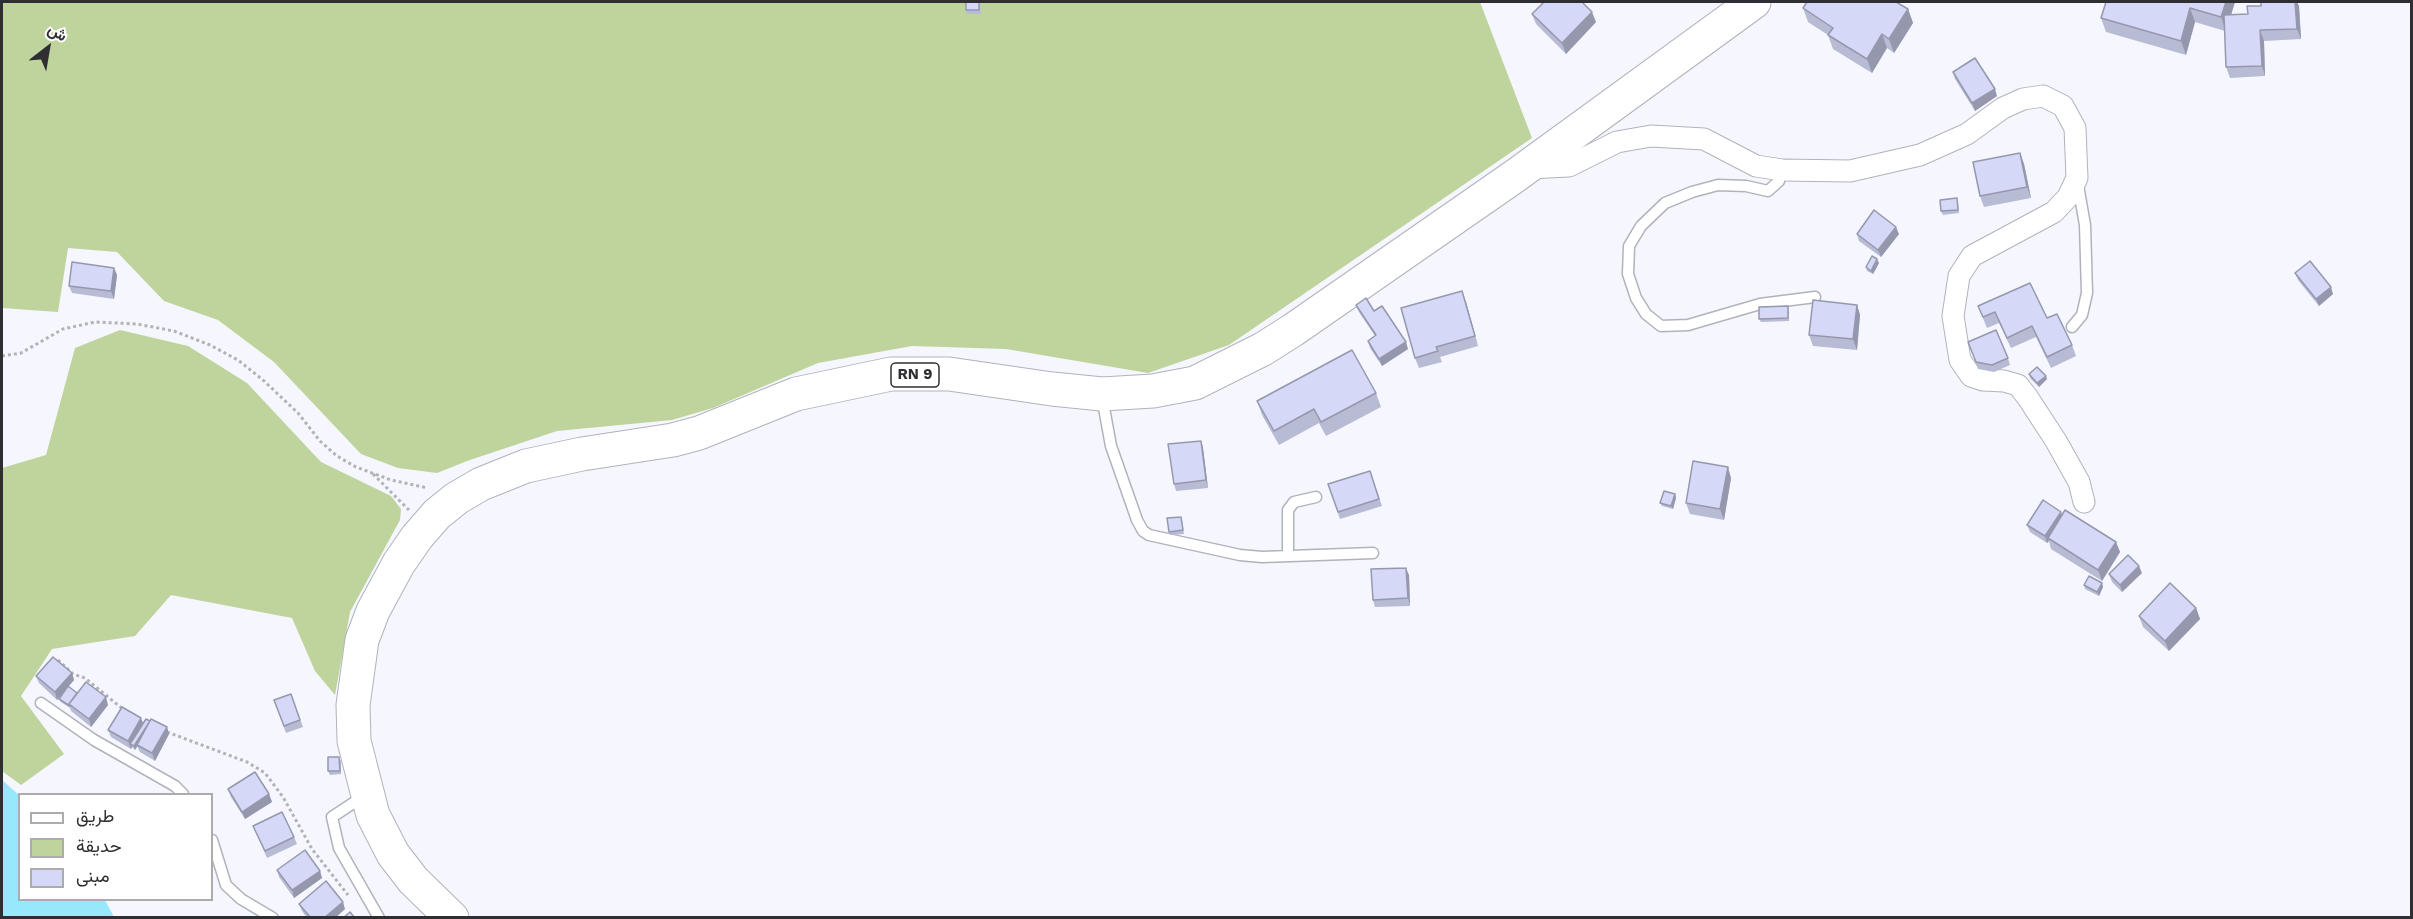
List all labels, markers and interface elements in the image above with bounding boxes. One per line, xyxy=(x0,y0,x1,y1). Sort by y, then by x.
north arrow xyxy=(18,18,78,78)
text: ش xyxy=(44,19,71,45)
road number: RN 9 xyxy=(891,363,939,387)
legend xyxy=(18,793,213,901)
text: طريق xyxy=(76,805,114,826)
text: حديقة xyxy=(76,835,122,856)
text: مبنى xyxy=(76,865,110,886)

